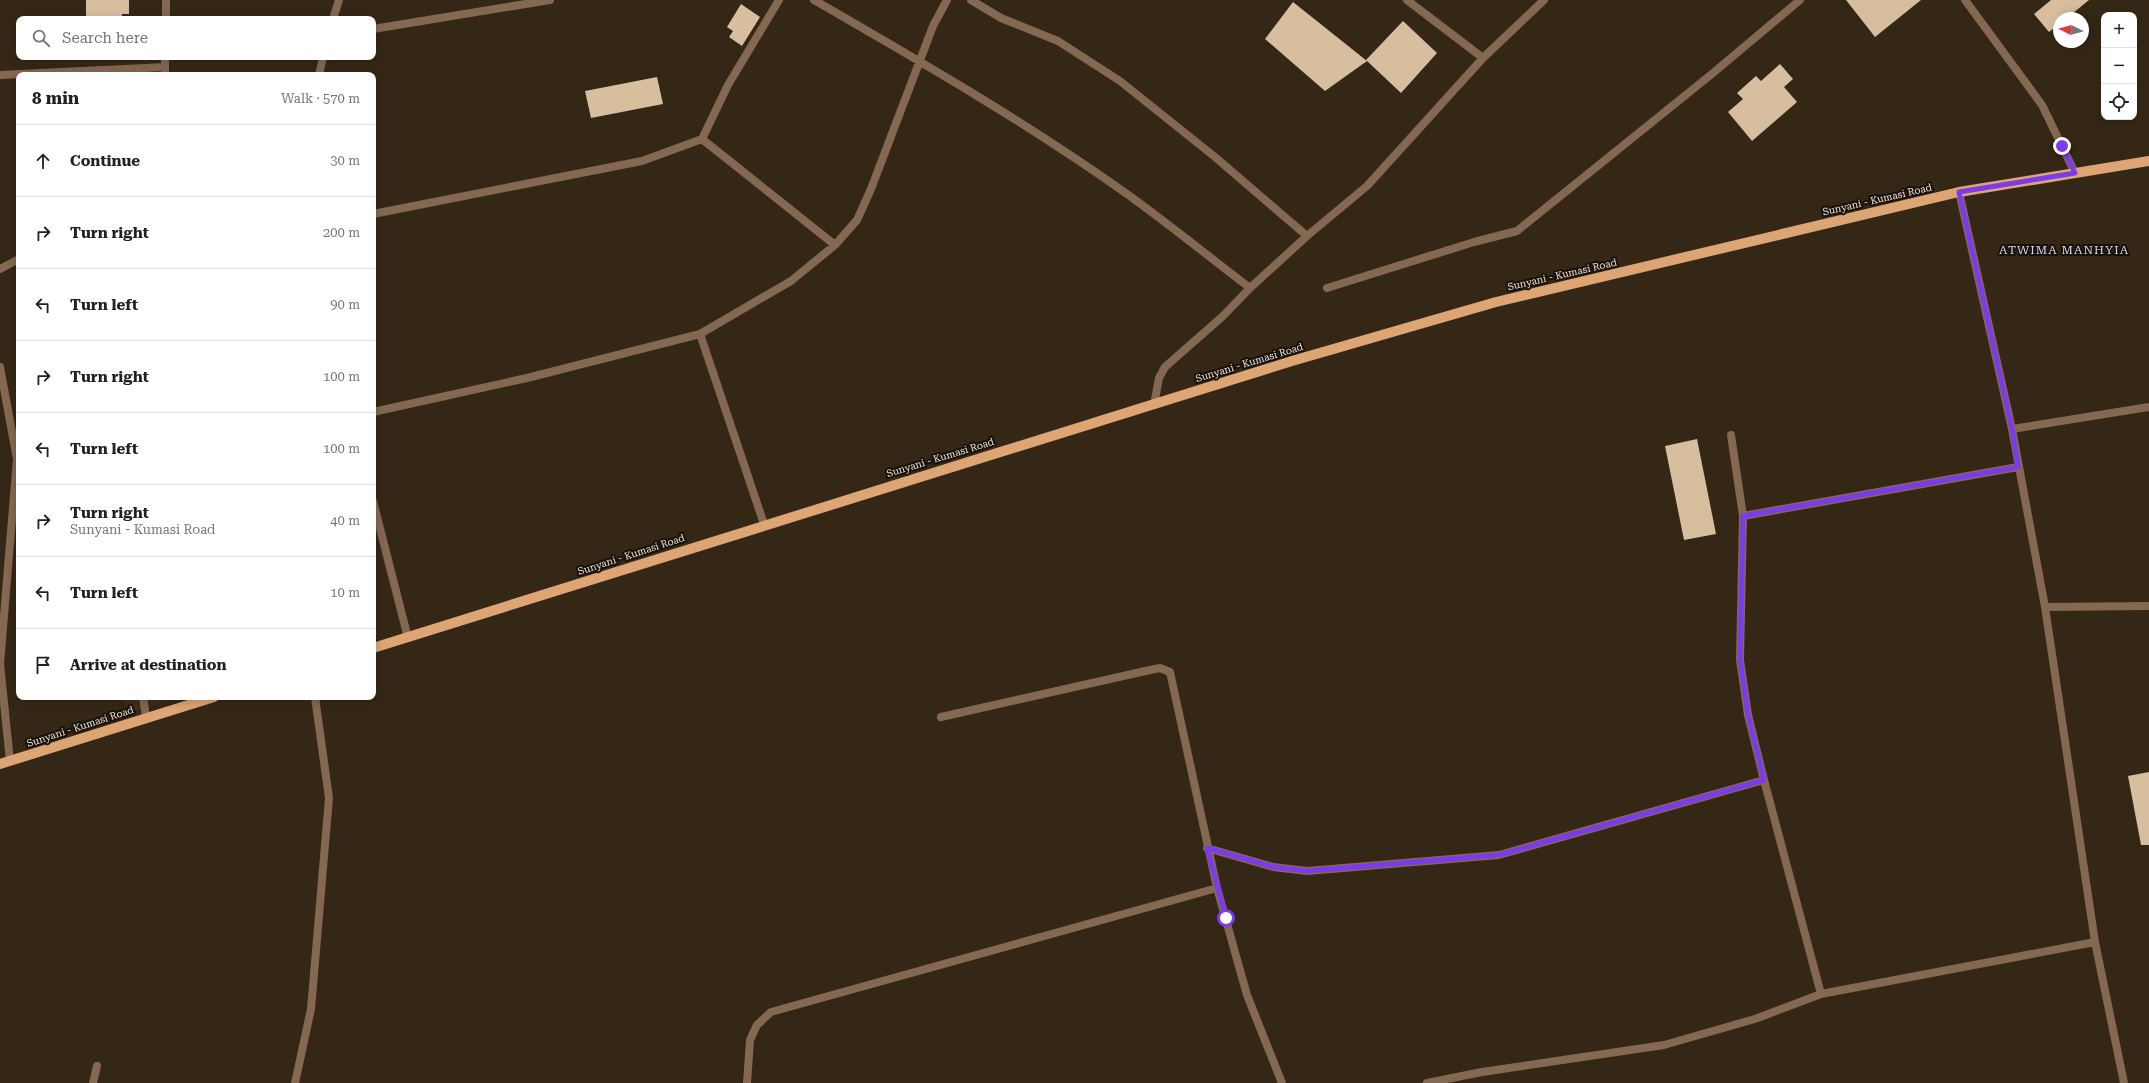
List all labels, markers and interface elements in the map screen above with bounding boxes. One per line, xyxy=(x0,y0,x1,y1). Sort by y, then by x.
north arrow xyxy=(2053,12,2089,48)
map controls xyxy=(2101,12,2137,120)
button: + xyxy=(2101,12,2137,48)
search box xyxy=(16,16,376,60)
icon: search xyxy=(30,27,52,49)
text: Search here xyxy=(62,29,148,47)
button: − xyxy=(2101,48,2137,84)
button: locate xyxy=(2101,84,2137,120)
text: 8 min xyxy=(32,88,79,108)
text: Walk · 570 m xyxy=(281,91,360,106)
route end xyxy=(2053,137,2071,155)
icon: ahead xyxy=(32,150,54,172)
text: Continue xyxy=(70,152,140,170)
text: 30 m xyxy=(330,153,360,168)
street label: Sunyani - Kumasi Road xyxy=(1821,181,1933,217)
icon: right xyxy=(32,222,54,244)
text: Turn right xyxy=(70,224,149,242)
text: 200 m xyxy=(323,225,360,240)
district label: ATWIMA MANHYIA xyxy=(1999,243,2129,257)
street label: Sunyani - Kumasi Road xyxy=(1506,256,1618,292)
icon: left xyxy=(32,294,54,316)
text: Turn left xyxy=(70,296,138,314)
text: 90 m xyxy=(330,297,360,312)
street label: Sunyani - Kumasi Road xyxy=(1194,341,1305,384)
icon: right xyxy=(32,366,54,388)
text: Turn right xyxy=(70,368,149,386)
text: 100 m xyxy=(323,369,360,384)
street label: Sunyani - Kumasi Road xyxy=(885,436,996,479)
icon: left xyxy=(32,438,54,460)
text: Turn left xyxy=(70,440,138,458)
text: 100 m xyxy=(323,441,360,456)
text: Turn right xyxy=(70,504,149,522)
icon: right xyxy=(32,510,54,532)
text: 40 m xyxy=(330,513,360,528)
text: Sunyani - Kumasi Road xyxy=(70,522,215,537)
street label: Sunyani - Kumasi Road xyxy=(576,532,687,577)
icon: left xyxy=(32,582,54,604)
text: Turn left xyxy=(70,584,138,602)
text: 10 m xyxy=(330,585,360,600)
icon: arrive xyxy=(32,654,54,676)
text: Arrive at destination xyxy=(70,656,226,674)
street label: Sunyani - Kumasi Road xyxy=(25,704,136,749)
route start xyxy=(1217,909,1235,927)

